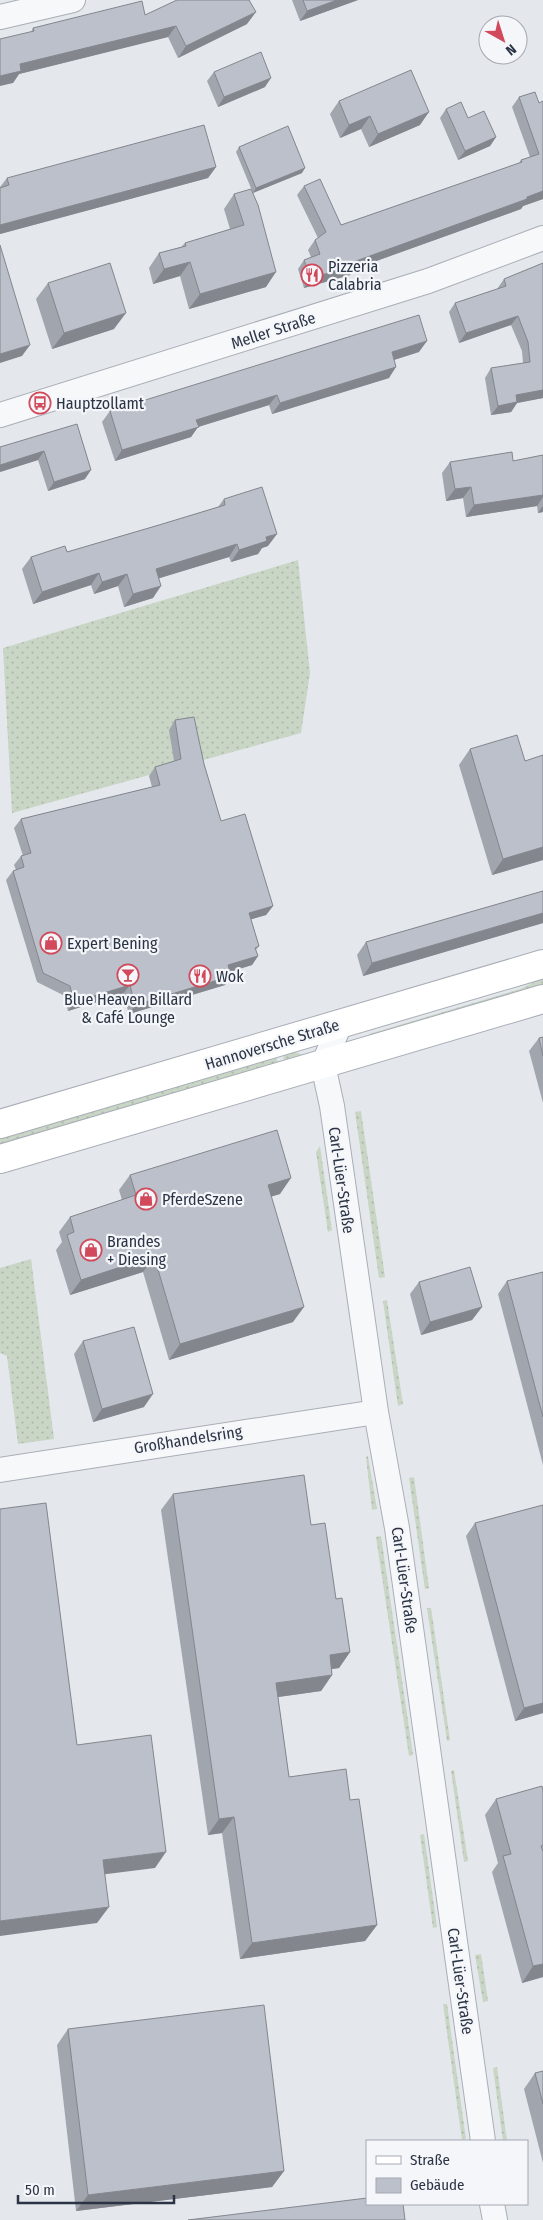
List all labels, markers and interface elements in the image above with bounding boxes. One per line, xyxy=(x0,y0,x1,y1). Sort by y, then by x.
north arrow xyxy=(478,15,528,65)
text: N xyxy=(502,40,519,59)
place label: Pizzeria Calabria xyxy=(328,257,382,294)
restaurant icon: Pizzeria Calabria xyxy=(300,263,324,287)
street label: Meller Straße xyxy=(229,308,318,353)
bus stop icon: Hauptzollamt xyxy=(28,391,52,415)
place label: Hauptzollamt xyxy=(56,394,145,413)
shop icon: Expert Bening xyxy=(39,931,63,955)
place label: Expert Bening xyxy=(67,934,158,953)
bar icon: Blue Heaven Billard & Café Lounge xyxy=(116,963,140,987)
restaurant icon: Wok xyxy=(188,964,212,988)
place label: Wok xyxy=(216,967,244,986)
place label: Blue Heaven Billard & Café Lounge xyxy=(64,990,192,1027)
street label: Hannoversche Straße xyxy=(203,1015,342,1074)
street label: Carl-Lüer-Straße xyxy=(325,1126,358,1235)
shop icon: PferdeSzene xyxy=(134,1187,158,1211)
place label: PferdeSzene xyxy=(162,1190,243,1209)
place label: Brandes + Diesing xyxy=(107,1232,167,1269)
shop icon: Brandes + Diesing xyxy=(79,1238,103,1262)
street label: Großhandelsring xyxy=(133,1422,244,1457)
street label: Carl-Lüer-Straße xyxy=(388,1526,421,1635)
street label: Carl-Lüer-Straße xyxy=(444,1927,477,2036)
legend xyxy=(366,2140,528,2205)
text: Straße xyxy=(410,2151,450,2169)
scale bar xyxy=(18,2172,174,2204)
text: Gebäude xyxy=(410,2176,465,2194)
text: 50 m xyxy=(25,2181,55,2199)

